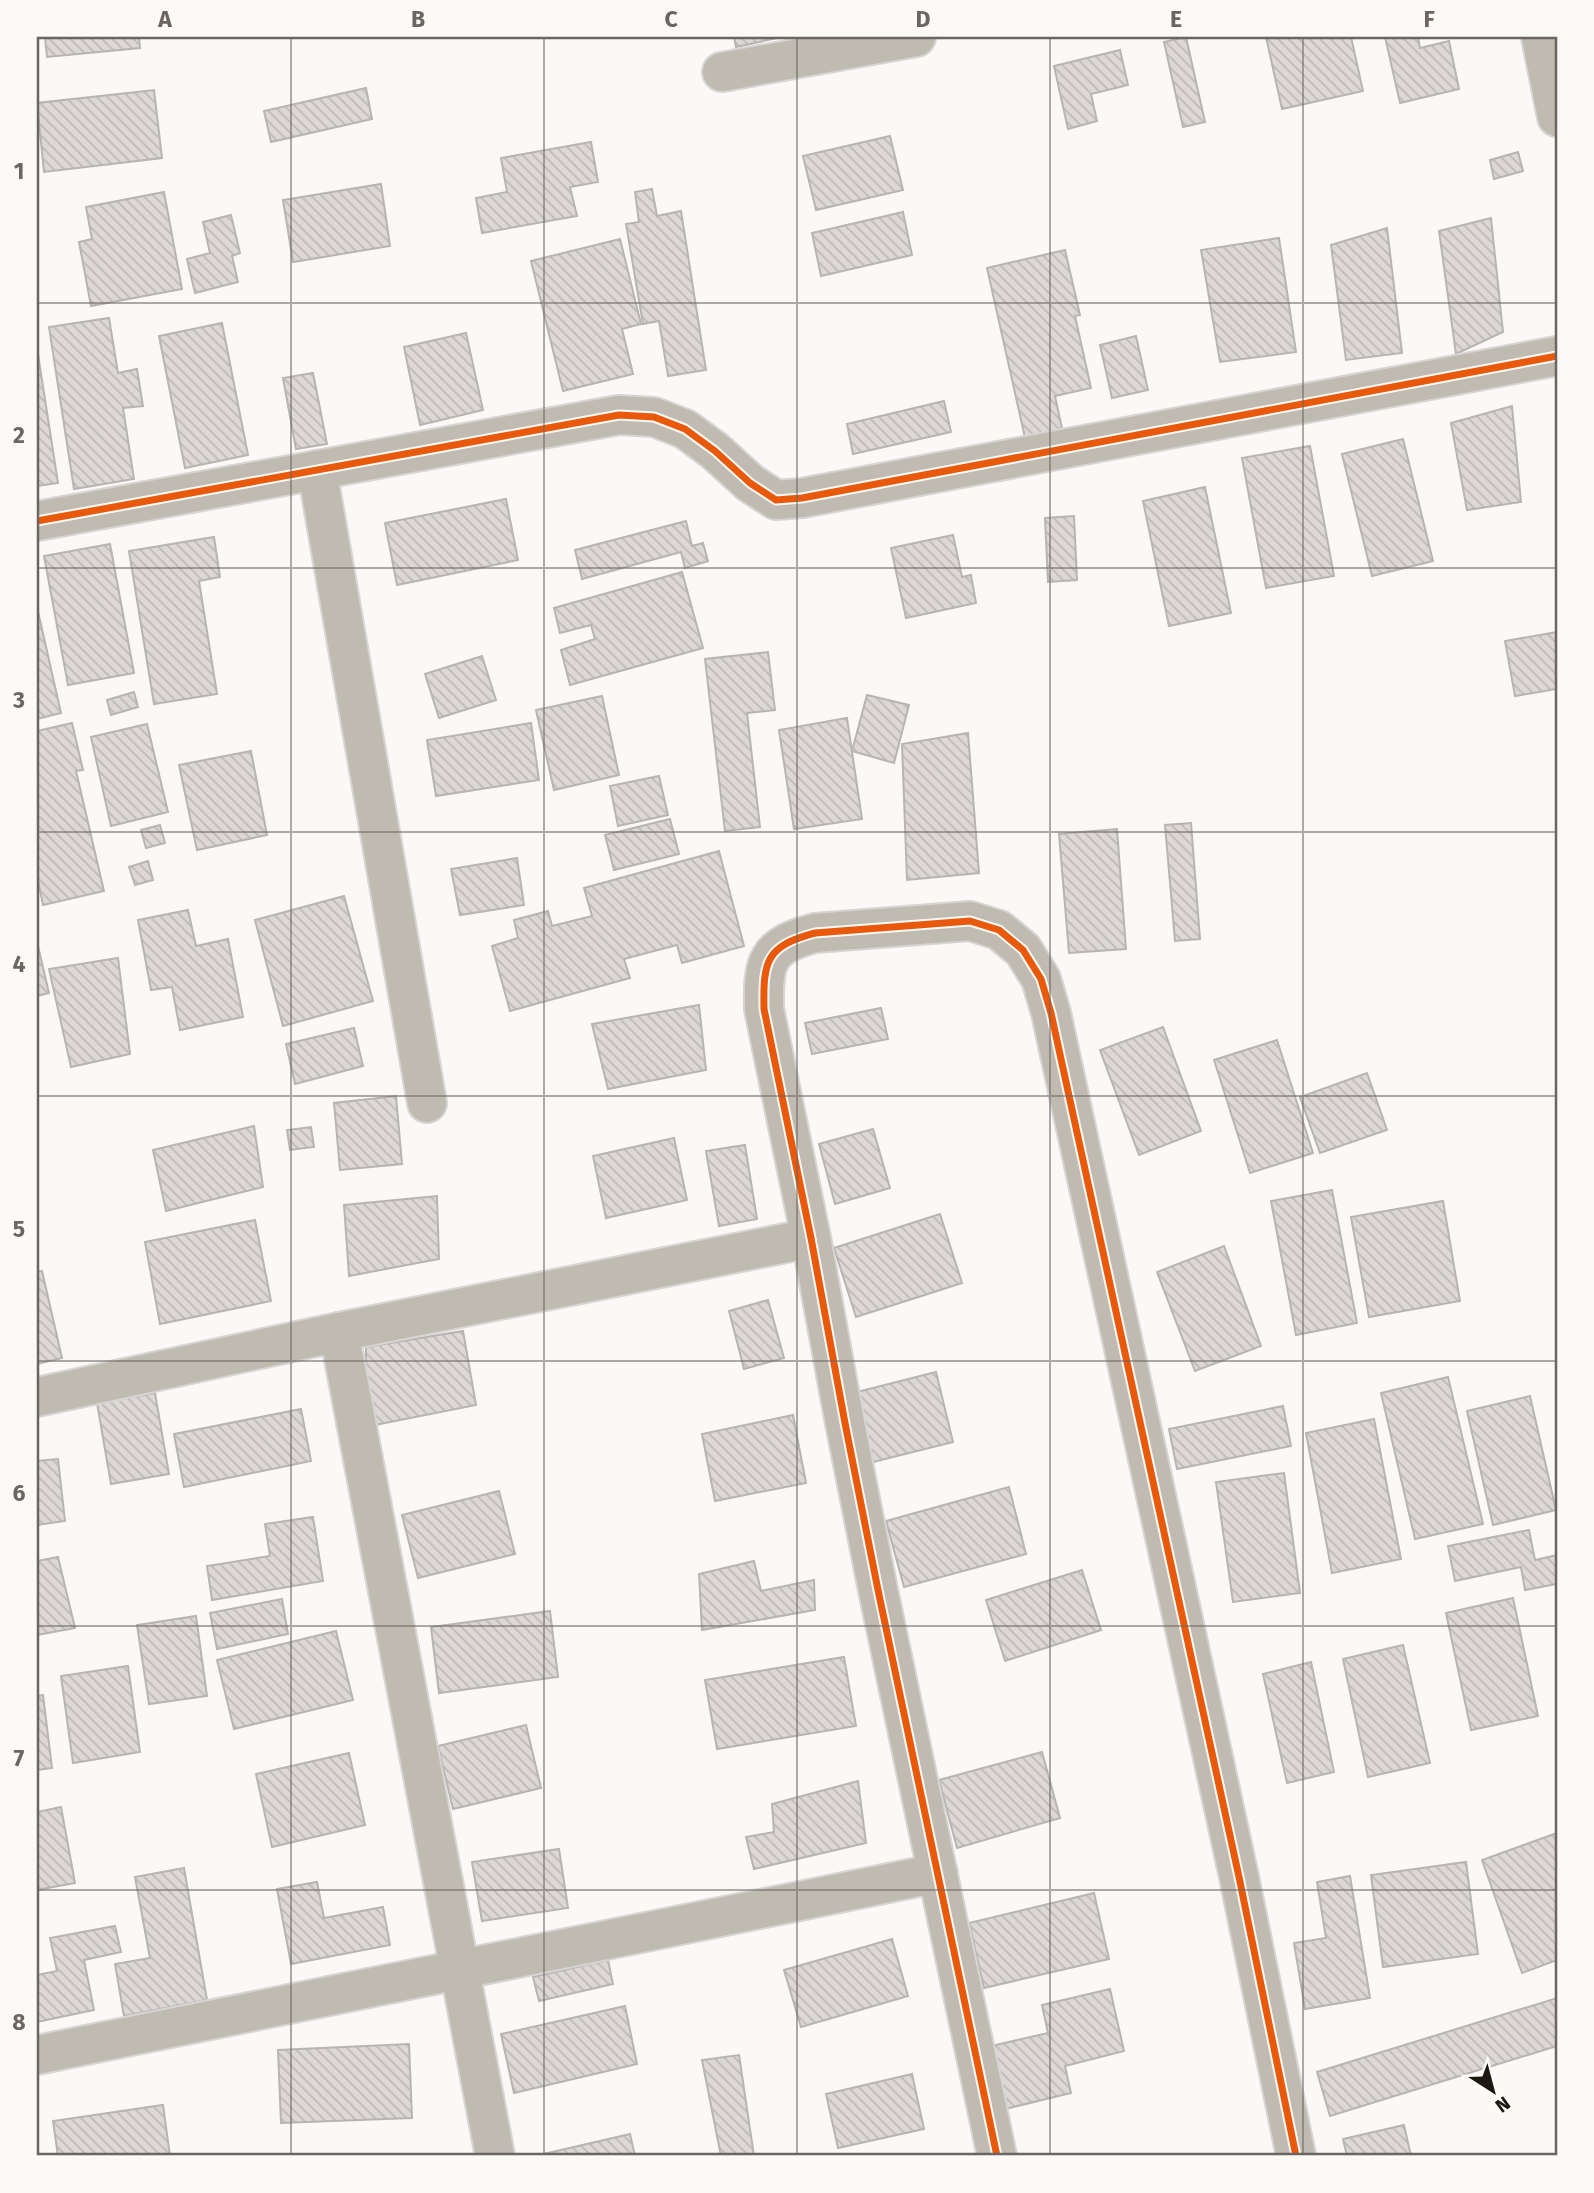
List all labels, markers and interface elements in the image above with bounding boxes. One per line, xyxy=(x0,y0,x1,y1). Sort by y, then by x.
text: A xyxy=(157,5,172,33)
text: B xyxy=(411,5,425,33)
text: C xyxy=(664,5,678,33)
text: D xyxy=(916,5,931,33)
text: E xyxy=(1170,5,1182,33)
text: F xyxy=(1423,5,1435,33)
text: 1 xyxy=(14,157,24,185)
text: 2 xyxy=(13,421,25,449)
text: 3 xyxy=(12,686,25,714)
text: 4 xyxy=(13,950,26,978)
text: 5 xyxy=(13,1215,25,1243)
text: 6 xyxy=(13,1479,26,1507)
text: 7 xyxy=(14,1744,25,1772)
text: 8 xyxy=(12,2008,26,2036)
north arrow xyxy=(1458,2056,1528,2126)
text: N xyxy=(1491,2091,1515,2117)

